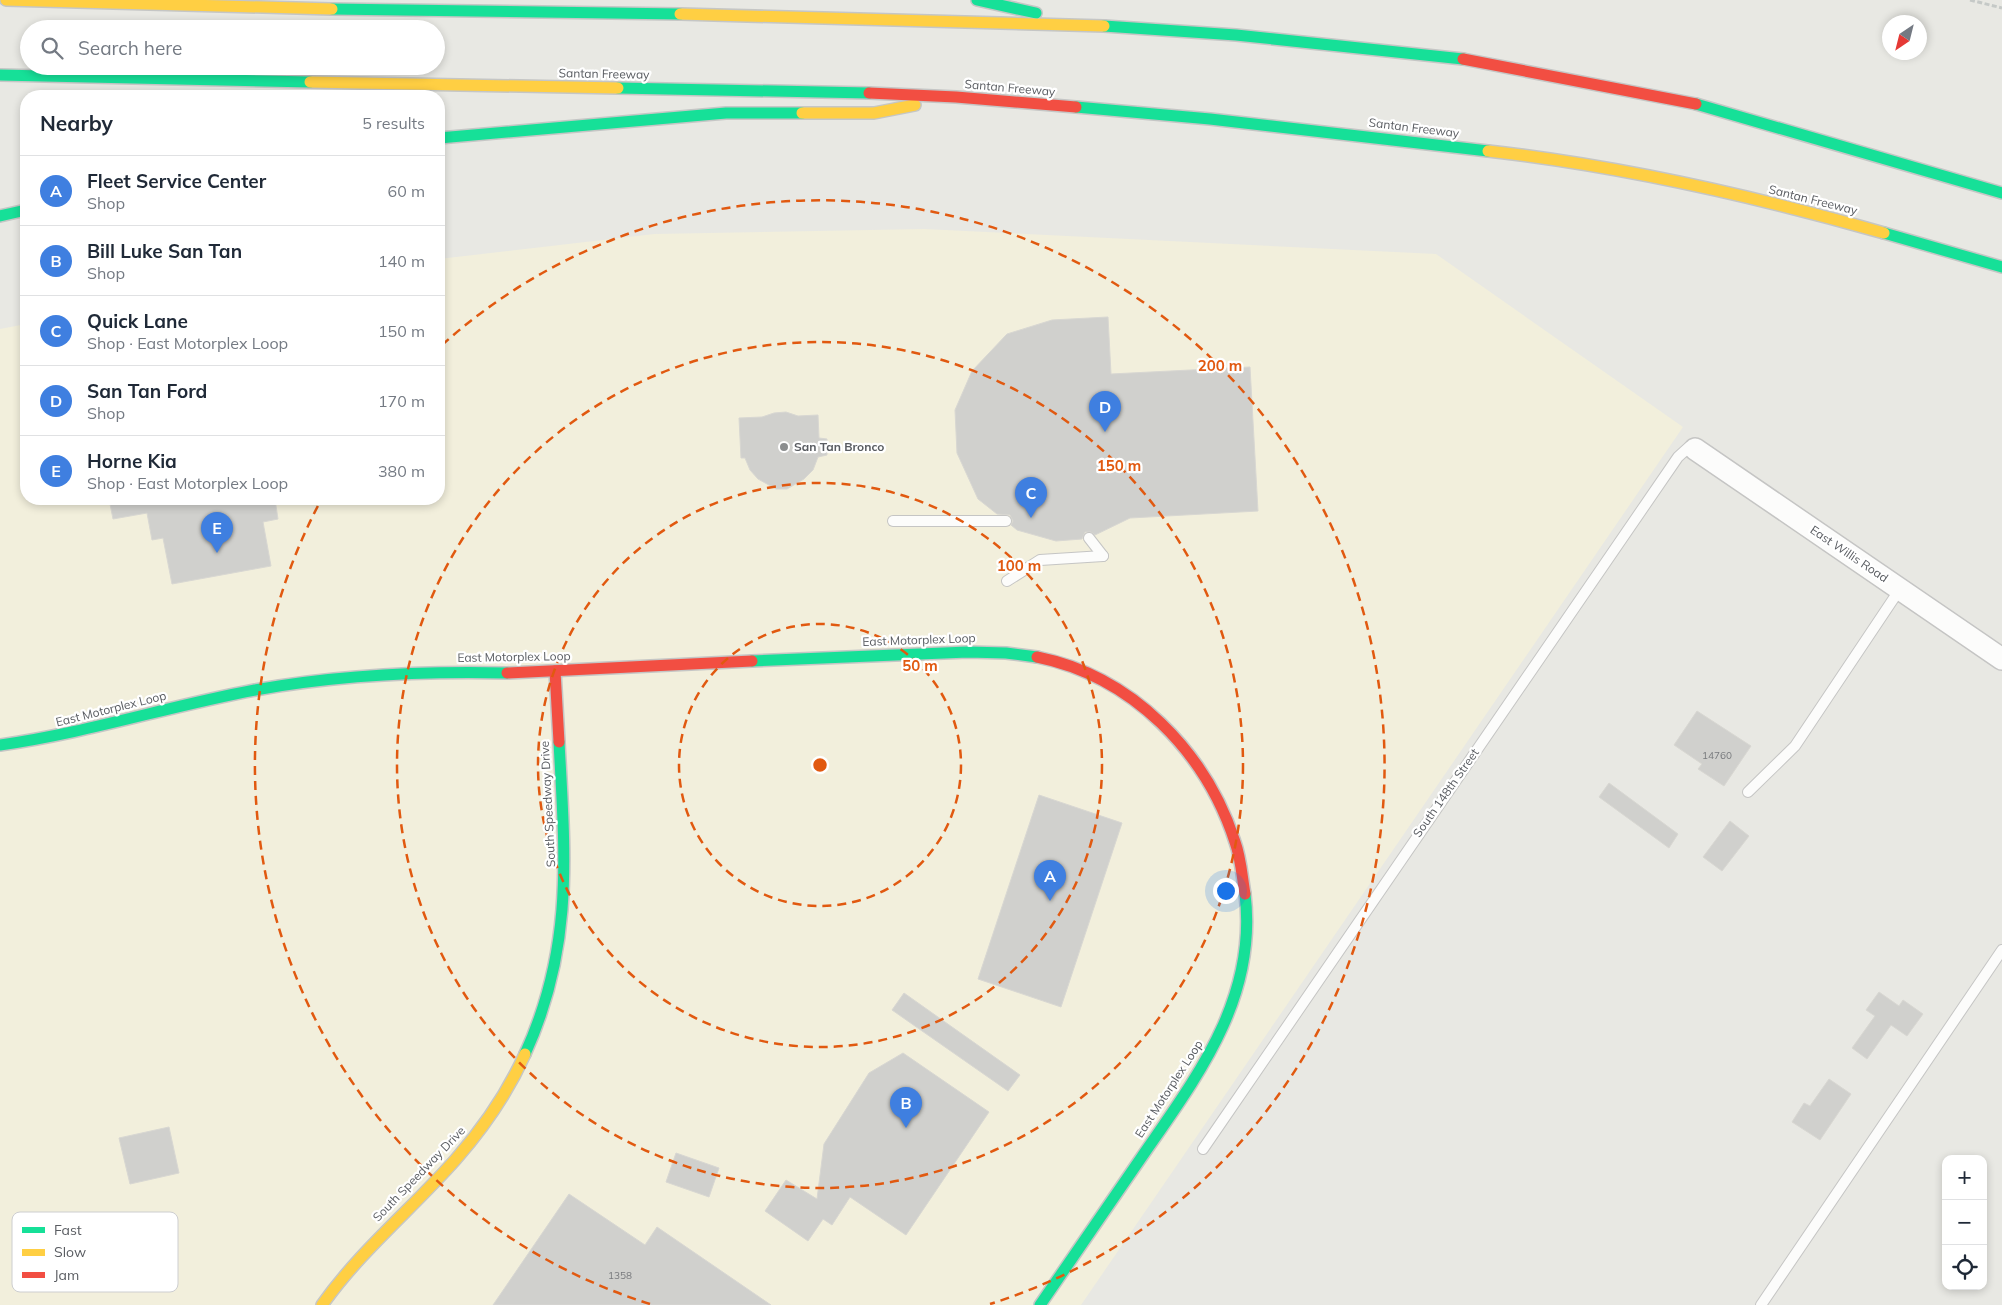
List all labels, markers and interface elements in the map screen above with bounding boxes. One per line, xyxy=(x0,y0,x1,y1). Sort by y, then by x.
north arrow xyxy=(1882,15,1927,60)
search box xyxy=(20,20,445,75)
icon: search xyxy=(38,34,66,62)
text: Search here xyxy=(78,36,182,60)
street label: Santan Freeway xyxy=(558,65,650,82)
street label: Santan Freeway xyxy=(964,76,1057,99)
text: Nearby xyxy=(40,110,113,136)
text: 5 results xyxy=(362,113,425,133)
street label: Santan Freeway xyxy=(1368,115,1461,141)
text: Fleet Service Center xyxy=(87,169,266,193)
text: A xyxy=(50,181,62,201)
text: 60 m xyxy=(388,181,425,201)
street label: Santan Freeway xyxy=(1767,181,1860,218)
text: Shop xyxy=(87,193,125,213)
text: Bill Luke San Tan xyxy=(87,239,242,263)
text: B xyxy=(50,251,62,271)
text: 140 m xyxy=(378,251,425,271)
text: Shop xyxy=(87,263,125,283)
text: Quick Lane xyxy=(87,309,188,333)
text: C xyxy=(51,321,61,341)
text: 150 m xyxy=(378,321,425,341)
text: Shop · East Motorplex Loop xyxy=(87,333,288,353)
text: 200 m xyxy=(1198,356,1242,375)
text: San Tan Ford xyxy=(87,379,207,403)
text: D xyxy=(50,391,62,411)
text: 170 m xyxy=(378,391,425,411)
pin: D xyxy=(1089,391,1121,432)
text: Shop xyxy=(87,403,125,423)
place label: San Tan Bronco xyxy=(794,439,884,454)
marker: San Tan Bronco xyxy=(778,441,790,453)
text: Horne Kia xyxy=(87,449,177,473)
text: 150 m xyxy=(1097,456,1141,475)
text: E xyxy=(51,461,61,481)
text: 380 m xyxy=(378,461,425,481)
text: Shop · East Motorplex Loop xyxy=(87,473,288,493)
pin: C xyxy=(1015,477,1047,518)
pin: E xyxy=(201,512,233,553)
street label: East Willis Road xyxy=(1808,522,1891,585)
text: 100 m xyxy=(997,556,1041,575)
street label: East Motorplex Loop xyxy=(862,630,976,649)
street label: East Motorplex Loop xyxy=(457,648,571,665)
text: 50 m xyxy=(902,656,938,675)
street label: East Motorplex Loop xyxy=(54,688,168,729)
street label: South Speedway Drive xyxy=(537,740,558,868)
street label: South 148th Street xyxy=(1409,746,1482,840)
house number: 14760 xyxy=(1702,749,1732,762)
centre of rings xyxy=(811,756,829,774)
pin: A xyxy=(1034,860,1066,901)
your location xyxy=(1213,878,1239,904)
street label: East Motorplex Loop xyxy=(1131,1037,1206,1140)
pin: B xyxy=(890,1087,922,1128)
street label: South Speedway Drive xyxy=(369,1123,468,1224)
map controls xyxy=(1942,1155,1987,1290)
button: + xyxy=(1942,1155,1987,1200)
button: − xyxy=(1942,1200,1987,1245)
legend xyxy=(12,1212,178,1292)
text: Fast xyxy=(54,1221,82,1239)
text: Slow xyxy=(54,1243,86,1261)
button: locate xyxy=(1942,1245,1987,1290)
text: Jam xyxy=(54,1266,79,1284)
house number: 1358 xyxy=(608,1269,632,1282)

